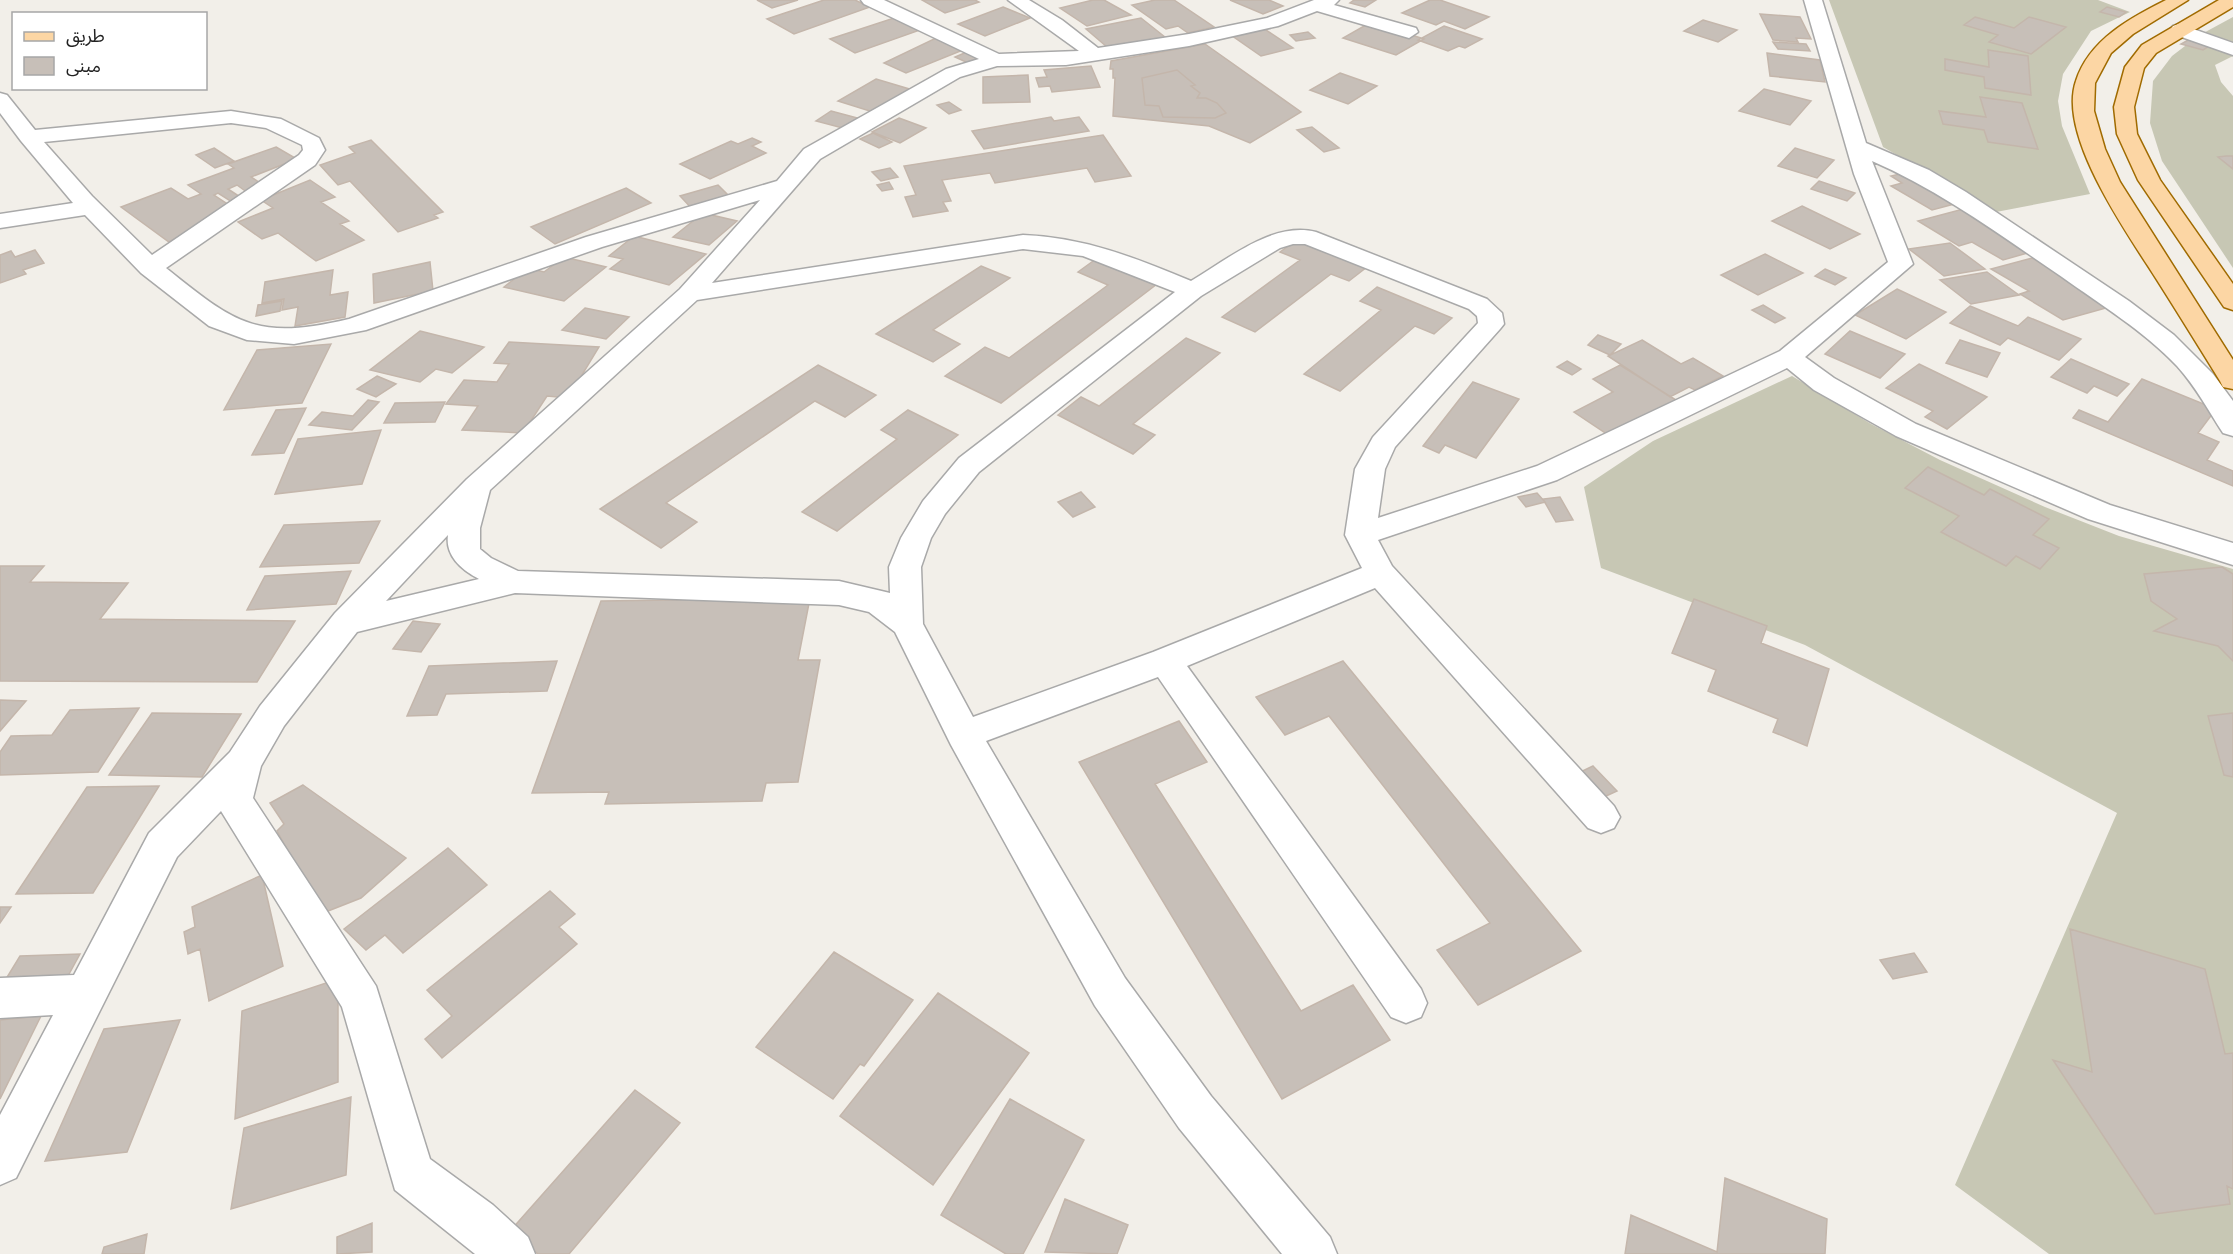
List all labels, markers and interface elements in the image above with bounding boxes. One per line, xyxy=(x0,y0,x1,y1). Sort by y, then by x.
legend xyxy=(12,12,207,90)
text: طريق xyxy=(66,26,105,49)
text: مبنى xyxy=(66,56,101,79)

